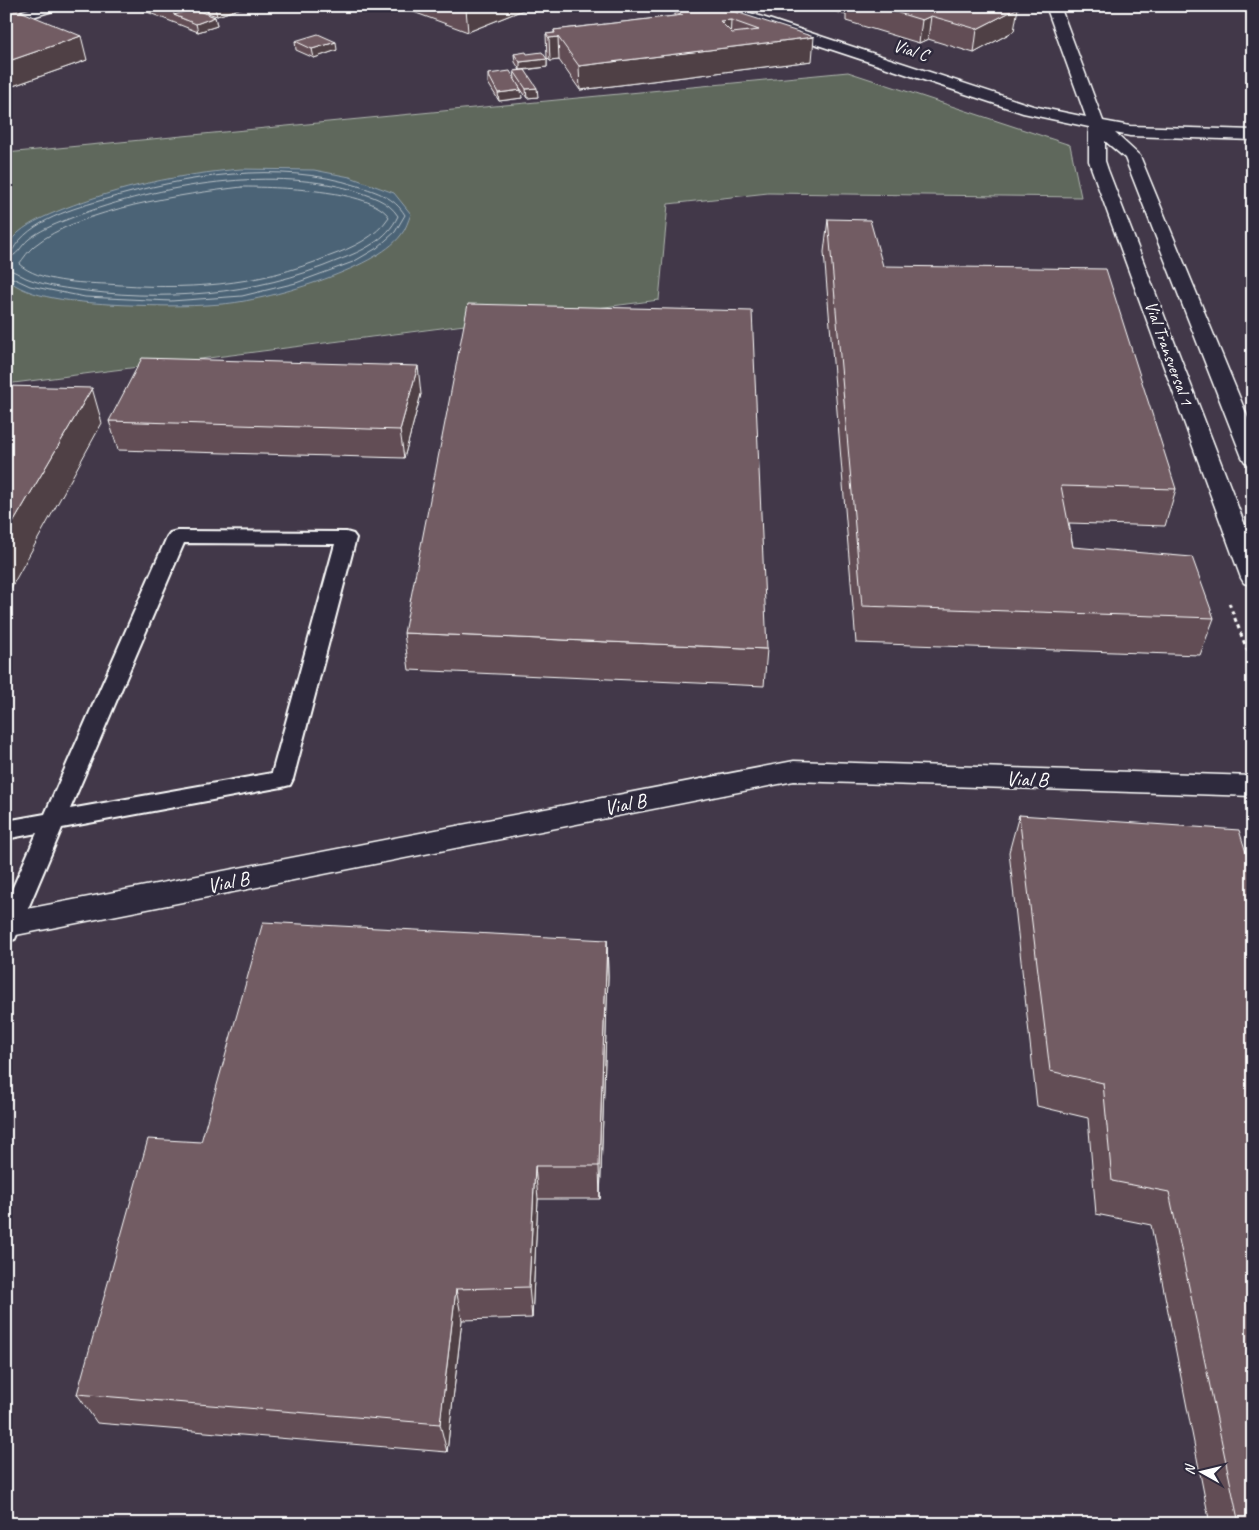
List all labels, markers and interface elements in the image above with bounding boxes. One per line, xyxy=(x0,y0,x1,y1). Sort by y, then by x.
street label: Vial C xyxy=(891,34,933,67)
street label: Vial Transversal 1 xyxy=(1140,298,1198,409)
street label: Vial B xyxy=(1006,765,1051,793)
street label: Vial B xyxy=(602,787,650,821)
street label: Vial B xyxy=(205,865,253,899)
north arrow xyxy=(1176,1448,1226,1498)
text: N xyxy=(1181,1462,1199,1476)

